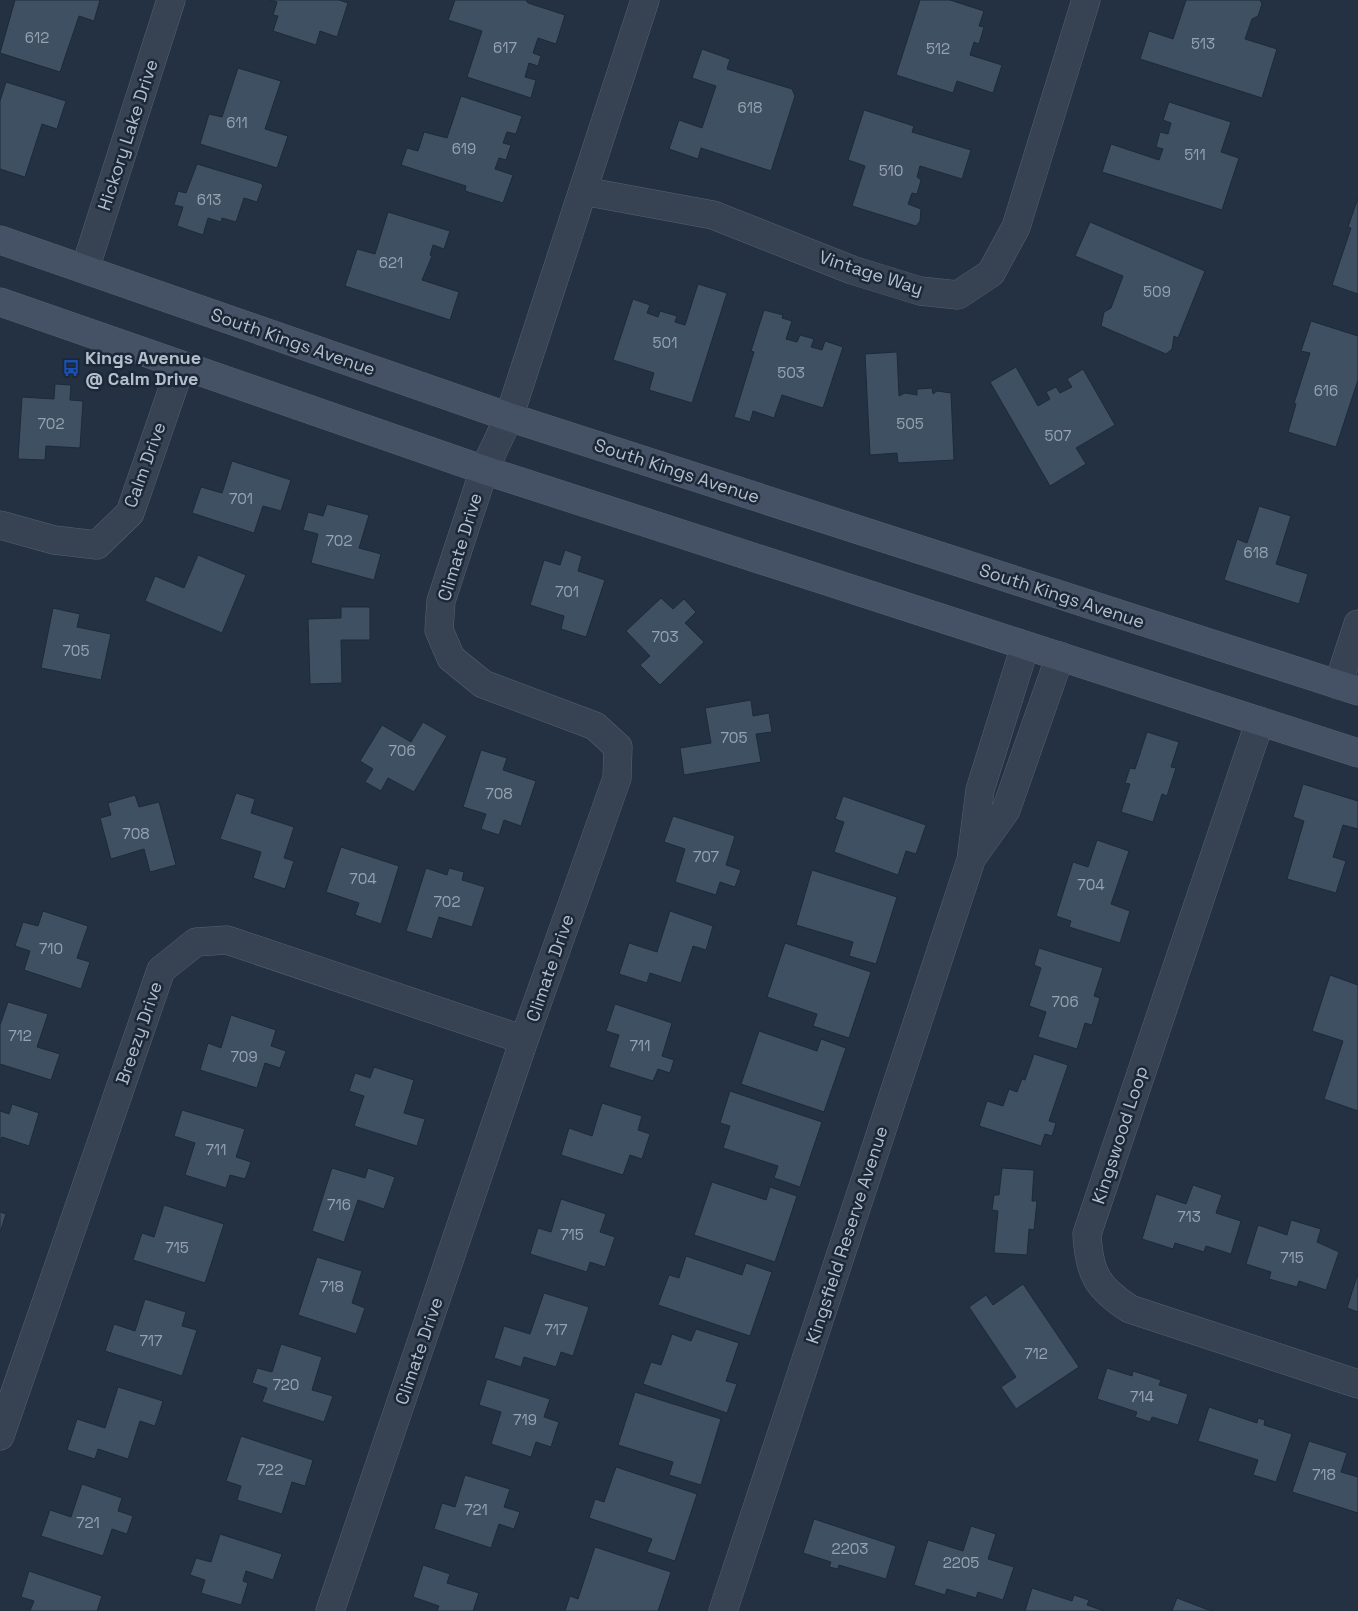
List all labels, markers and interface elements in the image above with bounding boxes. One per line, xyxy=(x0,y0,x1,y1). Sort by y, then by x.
house number: 612 xyxy=(25,28,49,47)
house number: 513 xyxy=(1191,34,1215,53)
house number: 617 xyxy=(493,38,517,57)
house number: 512 xyxy=(926,39,950,58)
street label: Hickory Lake Drive xyxy=(92,56,163,213)
house number: 618 xyxy=(738,98,762,117)
house number: 611 xyxy=(226,113,248,132)
house number: 619 xyxy=(452,139,476,158)
house number: 511 xyxy=(1184,145,1206,164)
house number: 510 xyxy=(879,161,903,180)
house number: 613 xyxy=(197,190,221,209)
street label: Vintage Way xyxy=(816,245,926,300)
house number: 621 xyxy=(379,253,403,272)
house number: 509 xyxy=(1143,282,1171,301)
street label: South Kings Avenue xyxy=(208,303,378,380)
house number: 501 xyxy=(653,333,677,352)
place label: Kings Avenue @ Calm Drive xyxy=(85,346,201,390)
bus stop icon: Kings Avenue @ Calm Drive xyxy=(61,358,81,378)
house number: 503 xyxy=(777,363,805,382)
house number: 616 xyxy=(1314,381,1338,400)
house number: 702 xyxy=(37,414,65,433)
house number: 505 xyxy=(896,414,924,433)
street label: Calm Drive xyxy=(118,419,171,511)
house number: 507 xyxy=(1045,426,1071,445)
street label: South Kings Avenue xyxy=(592,433,763,508)
house number: 701 xyxy=(229,489,253,508)
street label: Climate Drive xyxy=(432,490,487,604)
house number: 702 xyxy=(325,531,353,550)
house number: 618 xyxy=(1244,543,1268,562)
street label: South Kings Avenue xyxy=(977,558,1148,633)
house number: 701 xyxy=(555,582,579,601)
house number: 703 xyxy=(651,627,679,646)
house number: 705 xyxy=(63,641,89,660)
house number: 705 xyxy=(721,728,747,747)
house number: 706 xyxy=(388,741,416,760)
house number: 708 xyxy=(485,784,513,803)
house number: 708 xyxy=(122,824,150,843)
house number: 707 xyxy=(693,847,719,866)
house number: 704 xyxy=(349,869,377,888)
house number: 704 xyxy=(1077,875,1105,894)
house number: 702 xyxy=(433,892,461,911)
street label: Climate Drive xyxy=(520,911,579,1025)
house number: 710 xyxy=(39,939,63,958)
street label: Breezy Drive xyxy=(110,978,167,1087)
house number: 706 xyxy=(1051,992,1079,1011)
house number: 712 xyxy=(8,1026,32,1045)
house number: 711 xyxy=(630,1036,650,1055)
house number: 709 xyxy=(230,1047,258,1066)
street label: Kingswood Loop xyxy=(1086,1063,1153,1207)
street label: Kingsfield Reserve Avenue xyxy=(800,1123,893,1347)
house number: 711 xyxy=(206,1140,226,1159)
house number: 716 xyxy=(327,1195,351,1214)
house number: 713 xyxy=(1177,1207,1201,1226)
house number: 715 xyxy=(560,1225,584,1244)
house number: 715 xyxy=(165,1238,189,1257)
house number: 715 xyxy=(1280,1248,1304,1267)
house number: 718 xyxy=(320,1277,344,1296)
street label: Climate Drive xyxy=(389,1294,448,1408)
house number: 717 xyxy=(544,1320,568,1339)
house number: 717 xyxy=(139,1331,163,1350)
house number: 712 xyxy=(1024,1344,1048,1363)
house number: 720 xyxy=(273,1375,299,1394)
house number: 714 xyxy=(1130,1387,1154,1406)
house number: 719 xyxy=(513,1410,537,1429)
house number: 722 xyxy=(257,1460,283,1479)
house number: 718 xyxy=(1312,1465,1336,1484)
house number: 721 xyxy=(464,1500,488,1519)
house number: 721 xyxy=(76,1513,100,1532)
house number: 2203 xyxy=(832,1539,868,1558)
house number: 2205 xyxy=(943,1553,979,1572)

